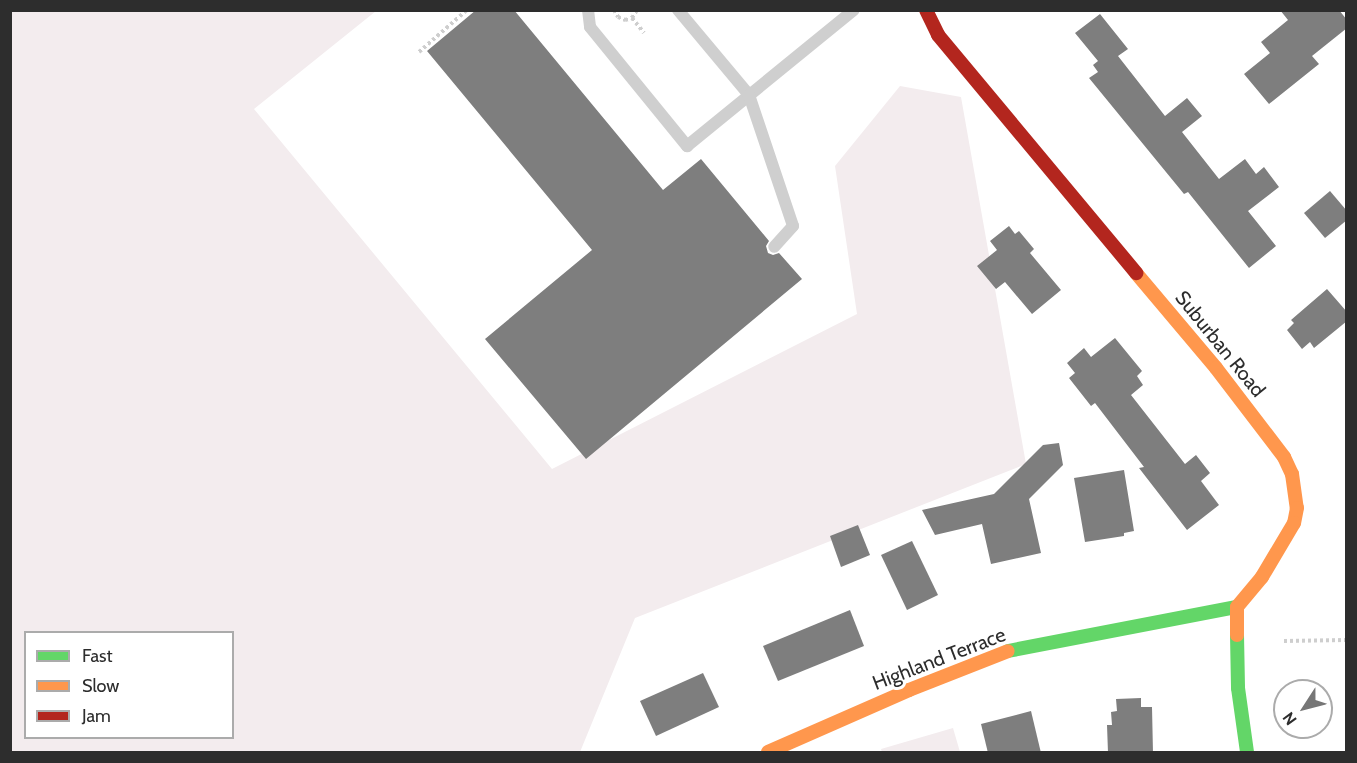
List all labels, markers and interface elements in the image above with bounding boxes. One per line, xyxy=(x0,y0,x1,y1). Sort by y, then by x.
street label: Suburban Road xyxy=(1170,286,1270,402)
street label: Highland Terrace xyxy=(869,623,1009,695)
legend xyxy=(24,631,234,739)
text: Fast xyxy=(82,645,113,667)
text: Slow xyxy=(82,675,119,697)
north arrow xyxy=(1273,679,1333,739)
text: Jam xyxy=(82,705,111,727)
text: N xyxy=(1279,709,1301,729)

